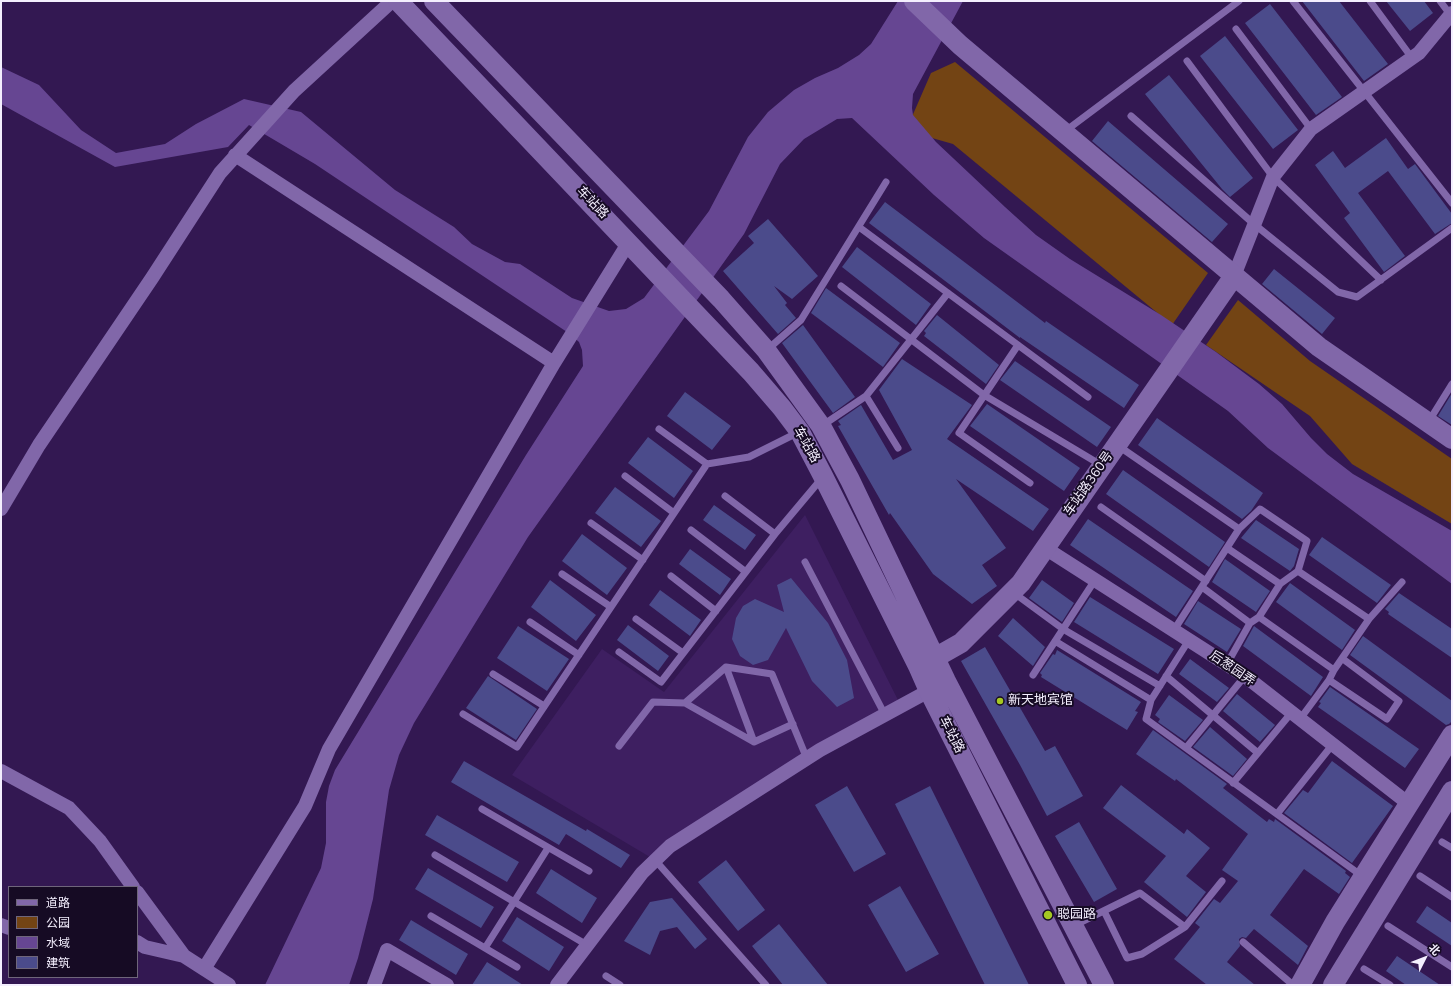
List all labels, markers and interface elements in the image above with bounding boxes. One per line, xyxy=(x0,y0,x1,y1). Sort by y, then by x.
street label: 车站路 xyxy=(573,184,611,222)
street label: 车站路 xyxy=(789,424,823,466)
street label: 车站路360号 xyxy=(1061,449,1117,519)
street label: 后葱园弄 xyxy=(1206,648,1258,690)
place label: 新天地宾馆 xyxy=(1008,693,1073,709)
marker: 新天地宾馆 xyxy=(995,696,1005,706)
street label: 车站路 xyxy=(935,714,967,756)
legend xyxy=(8,886,138,978)
text: 道路 xyxy=(46,895,70,911)
place label: 聪园路 xyxy=(1057,907,1096,923)
marker: 聪园路 xyxy=(1042,909,1054,921)
text: 公园 xyxy=(46,915,70,931)
text: 水域 xyxy=(46,935,70,951)
north arrow xyxy=(1405,938,1445,978)
text: 北 xyxy=(1425,941,1444,959)
text: 建筑 xyxy=(46,955,70,971)

